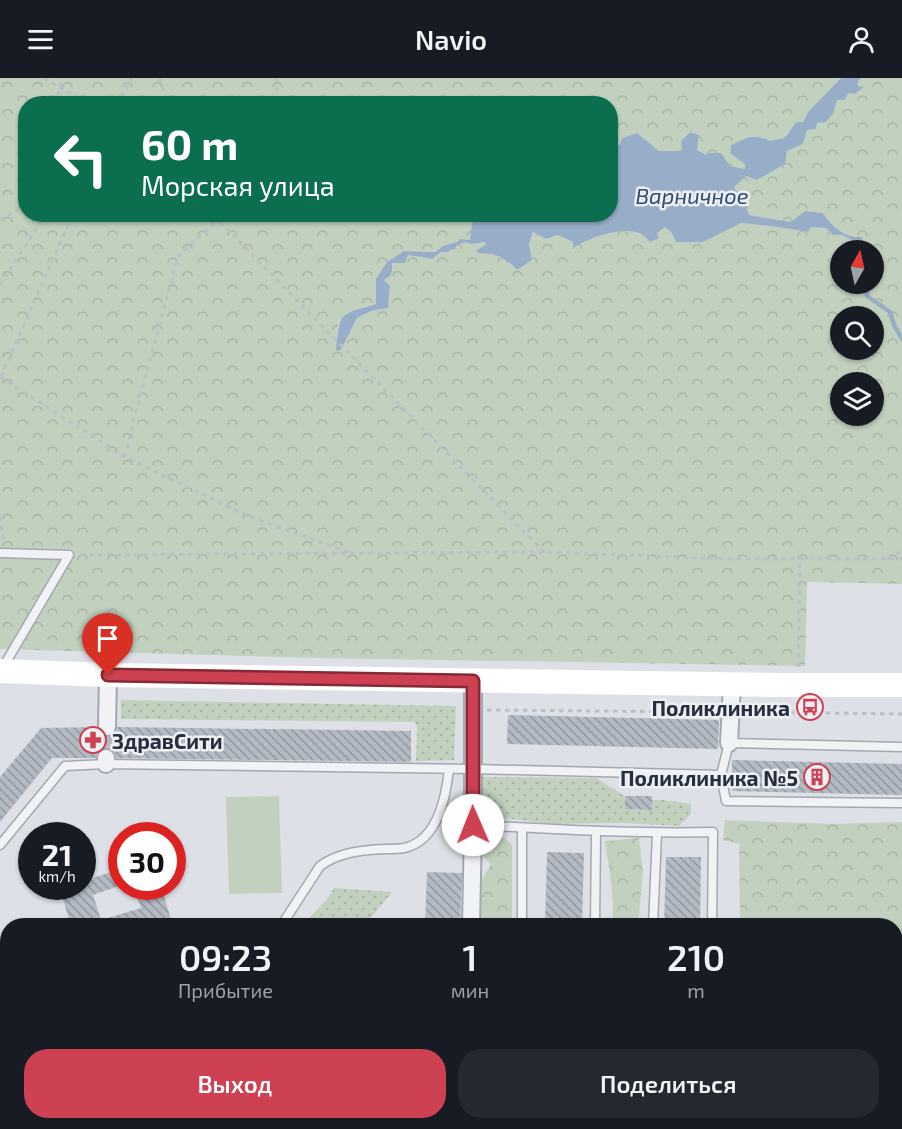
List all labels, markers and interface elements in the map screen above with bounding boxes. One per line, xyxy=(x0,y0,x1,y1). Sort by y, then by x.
icon: menu xyxy=(24,23,57,56)
text: Navio xyxy=(415,23,487,55)
icon: person xyxy=(845,23,878,56)
text: 60 m xyxy=(141,118,238,168)
icon: left xyxy=(42,120,120,198)
text: Морская улица xyxy=(141,169,335,201)
water label: Варничное xyxy=(635,182,749,208)
north arrow xyxy=(830,240,884,294)
map controls xyxy=(830,240,884,426)
button: search xyxy=(830,306,884,360)
button: layers xyxy=(830,372,884,426)
pin xyxy=(82,613,133,675)
icon: arrive xyxy=(91,622,124,655)
bus stop icon: Поликлиника xyxy=(795,692,825,722)
place label: Поликлиника xyxy=(651,695,790,720)
pharmacy icon: ЗдравСити xyxy=(78,725,108,755)
place label: ЗдравСити xyxy=(112,728,223,753)
building icon: Поликлиника №5 xyxy=(802,762,832,792)
place label: Поликлиника №5 xyxy=(620,765,798,790)
position arrow xyxy=(441,793,505,857)
speed limit sign: 30 xyxy=(108,822,186,900)
text: 21 xyxy=(42,836,72,872)
text: km/h xyxy=(38,867,76,885)
text: 09:23 xyxy=(179,935,272,978)
text: 1 xyxy=(462,935,478,978)
text: 210 xyxy=(667,935,725,978)
text: Прибытие xyxy=(178,978,273,1002)
text: мин xyxy=(451,978,489,1002)
text: m xyxy=(687,978,705,1002)
button: Выход xyxy=(24,1049,446,1118)
button: Поделиться xyxy=(458,1049,879,1118)

